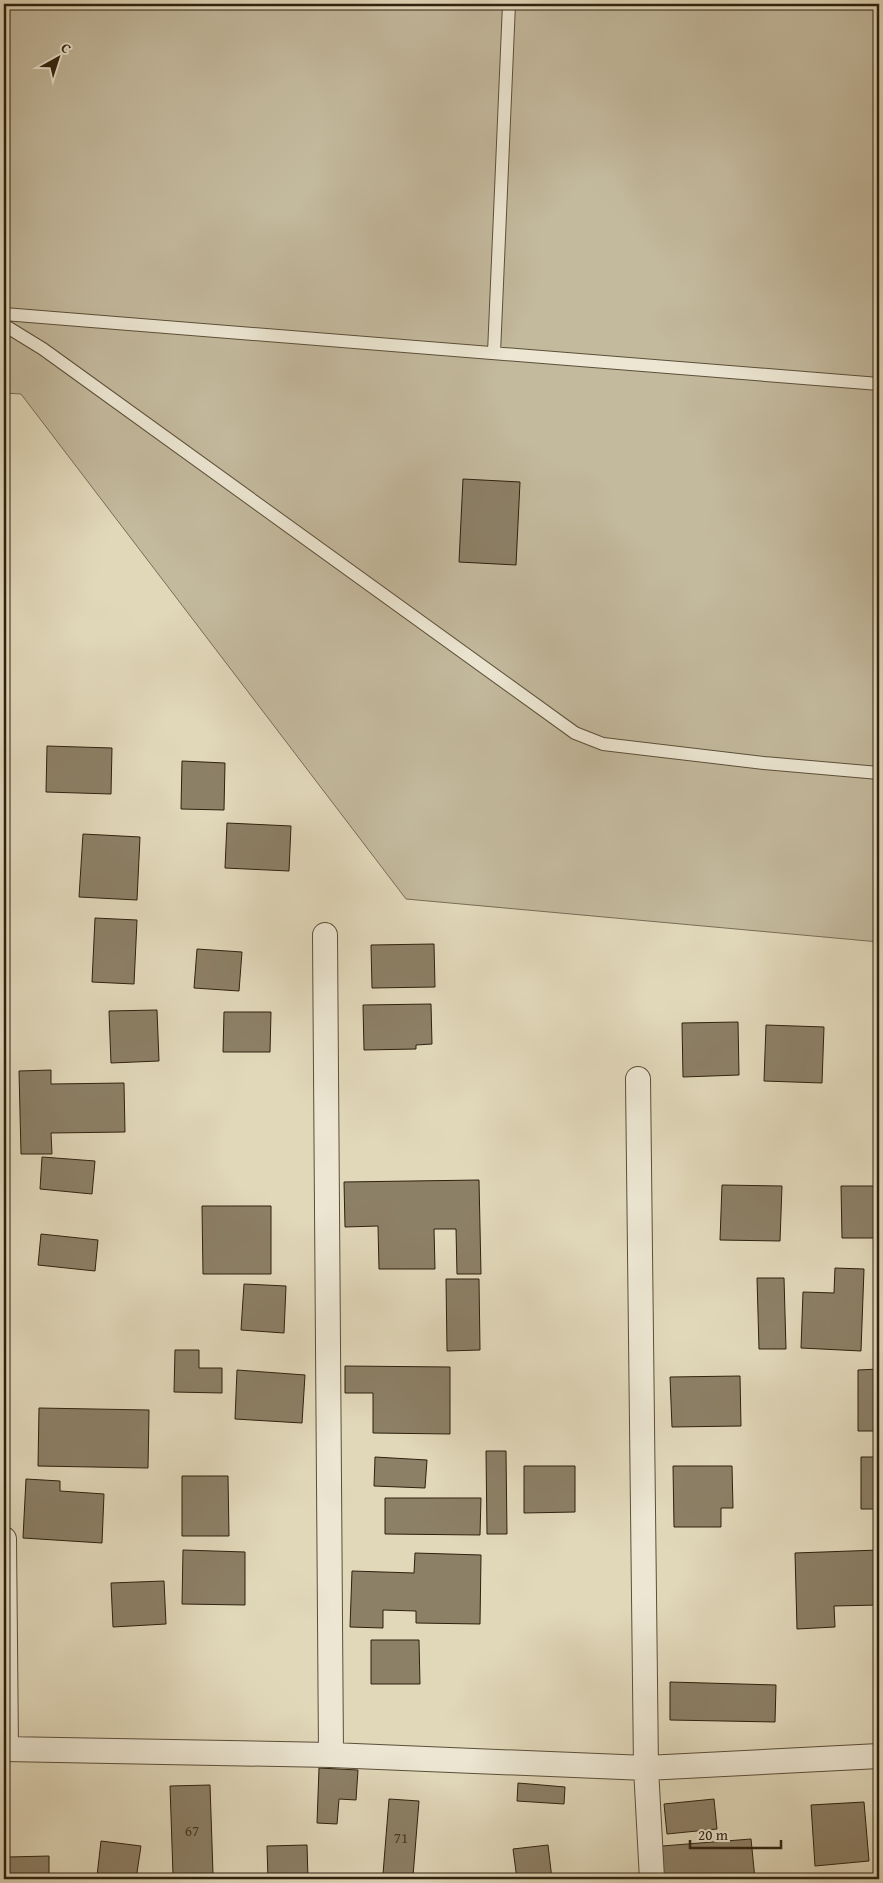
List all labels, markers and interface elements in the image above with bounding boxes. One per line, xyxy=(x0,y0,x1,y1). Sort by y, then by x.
north arrow xyxy=(32,32,82,82)
text: С xyxy=(57,38,76,58)
scale bar xyxy=(690,1818,782,1850)
house number: 67 xyxy=(185,1820,199,1841)
text: 20 m xyxy=(698,1824,729,1845)
house number: 71 xyxy=(394,1827,408,1848)

